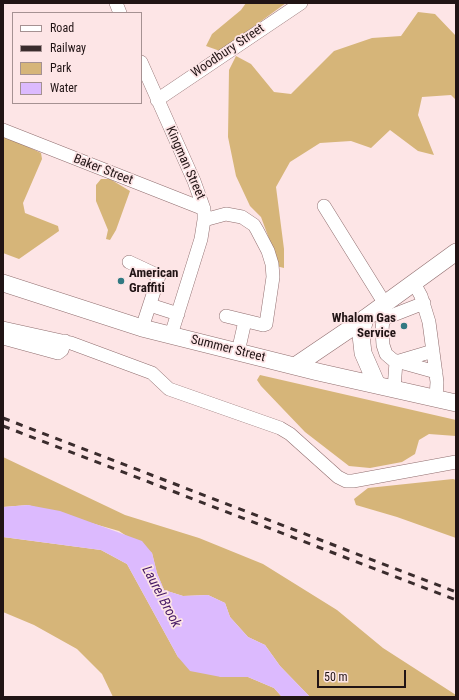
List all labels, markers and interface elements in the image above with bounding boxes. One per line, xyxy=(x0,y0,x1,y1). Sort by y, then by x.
legend xyxy=(12,12,142,104)
text: Road xyxy=(50,21,74,35)
street label: Woodbury Street xyxy=(188,21,268,81)
text: Railway xyxy=(50,41,86,55)
text: Park xyxy=(50,61,71,75)
text: Water xyxy=(50,81,78,95)
street label: Kingman Street xyxy=(162,124,208,202)
street label: Baker Street xyxy=(71,152,135,188)
place label: American Graffiti xyxy=(129,266,178,297)
marker: American Graffiti xyxy=(116,276,126,286)
place label: Whalom Gas Service xyxy=(332,311,396,342)
marker: Whalom Gas Service xyxy=(399,321,409,331)
street label: Summer Street xyxy=(189,332,267,366)
water label: Laurel Brook xyxy=(138,563,184,631)
scale bar xyxy=(319,662,408,688)
text: 50 m xyxy=(324,670,348,684)

